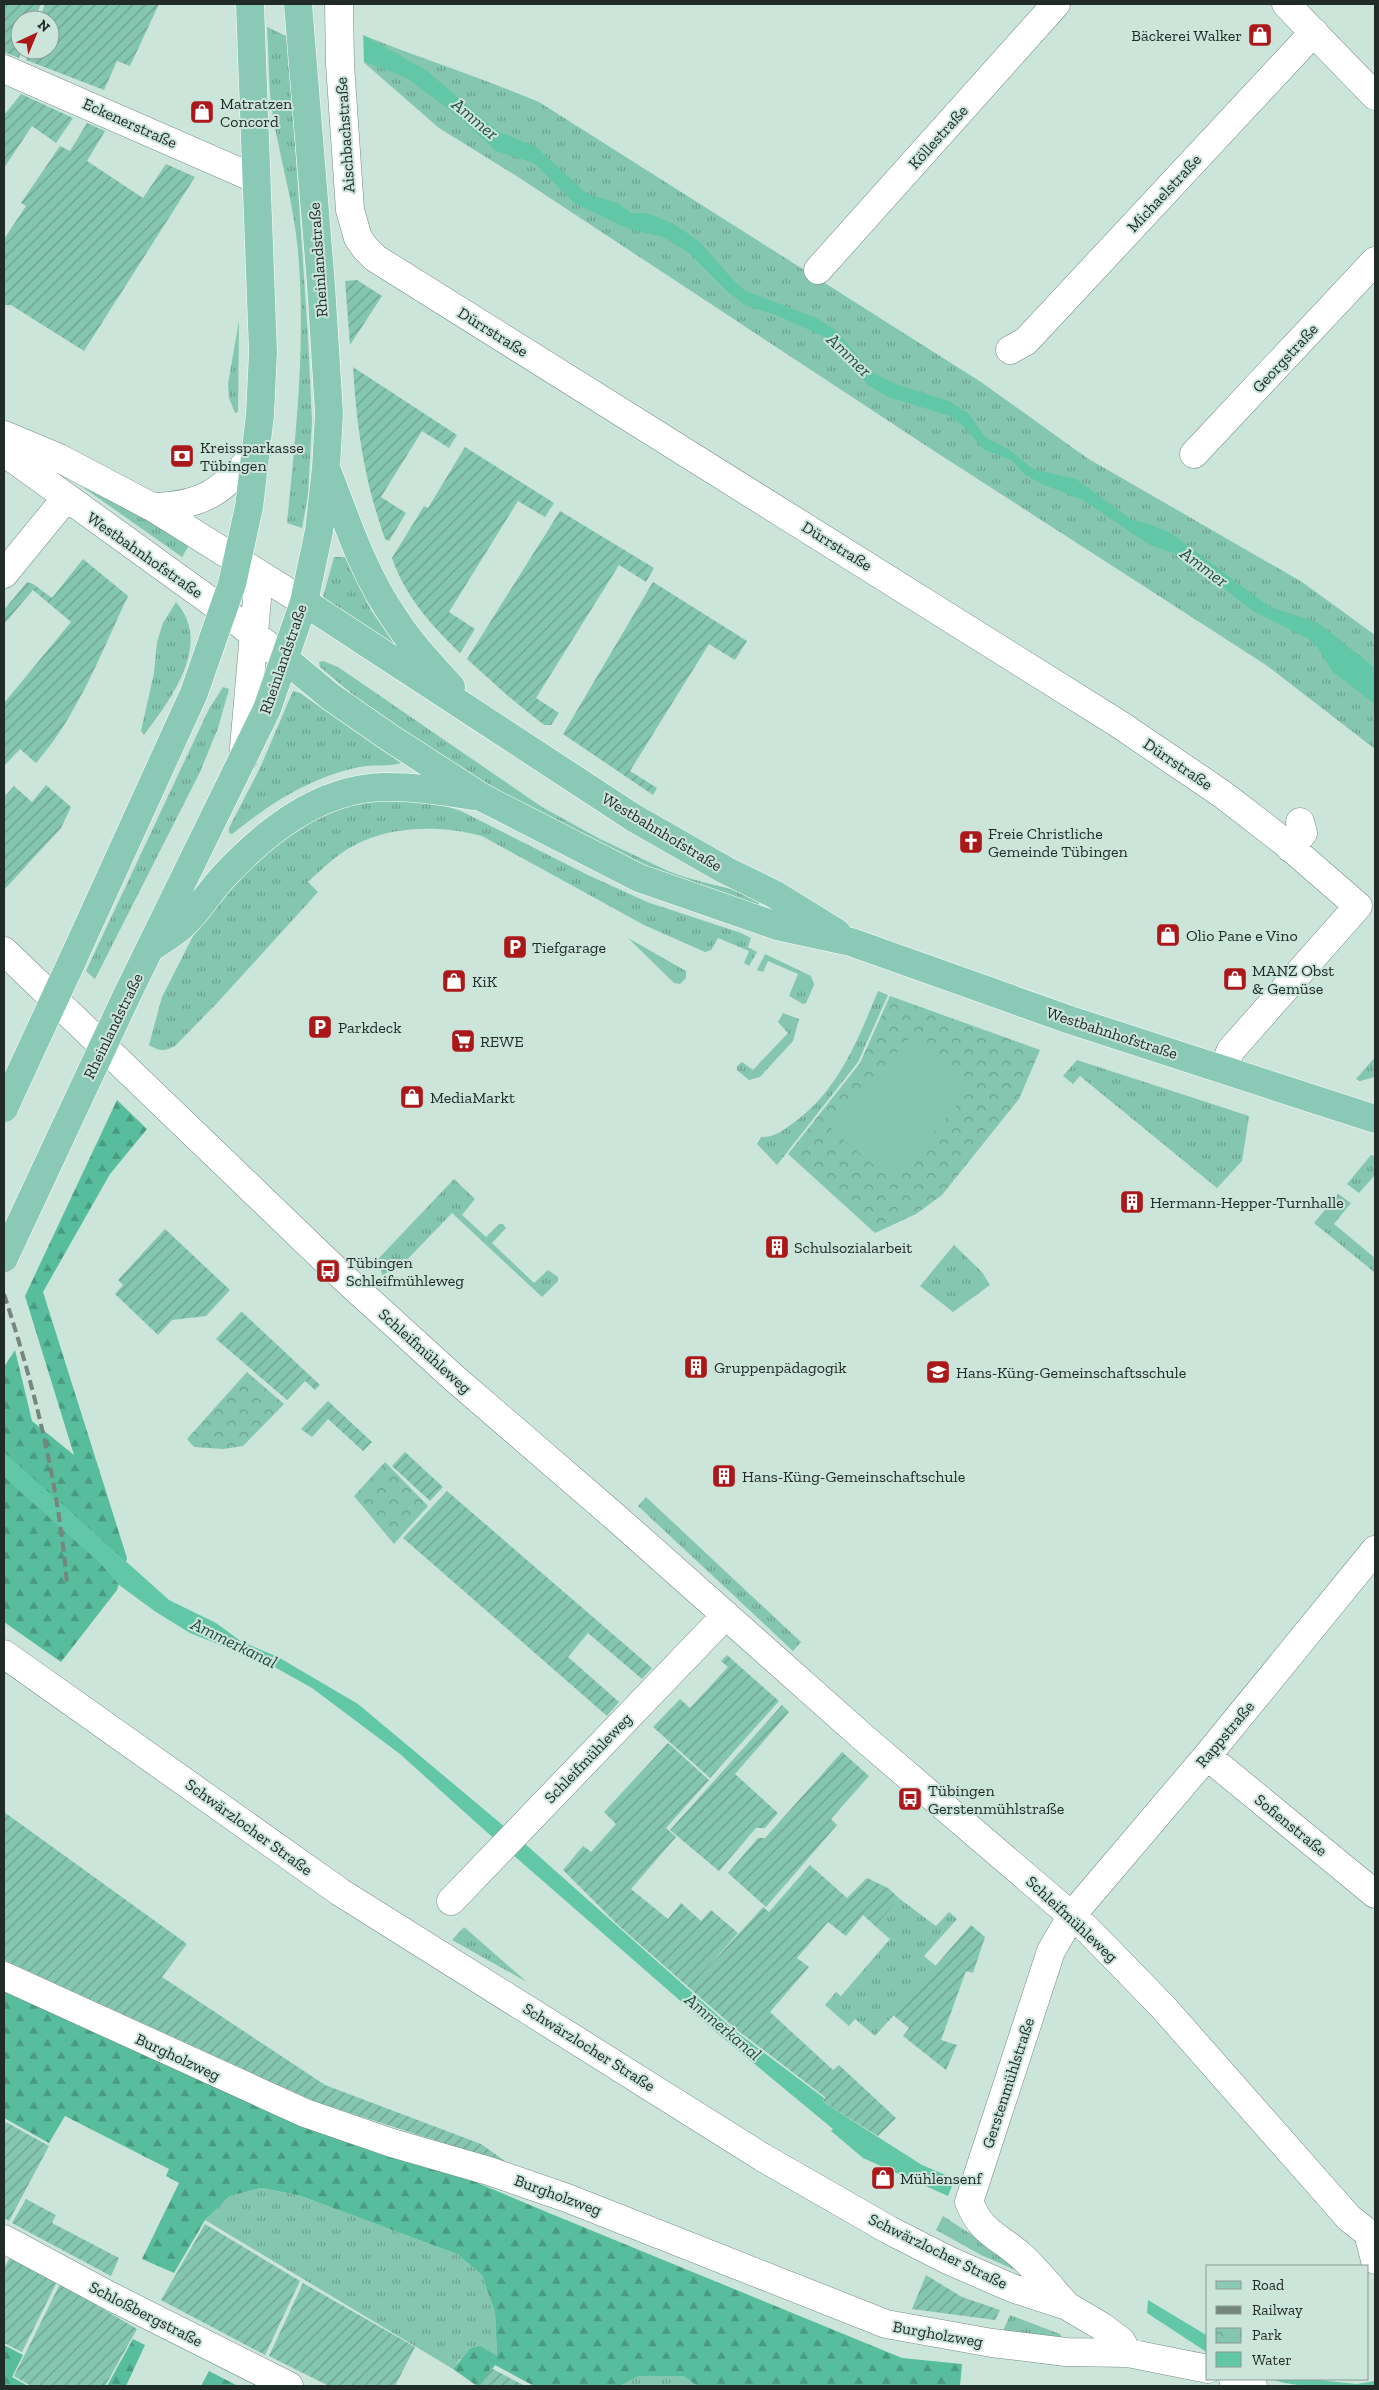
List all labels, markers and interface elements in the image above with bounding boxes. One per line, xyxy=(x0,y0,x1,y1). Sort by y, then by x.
north arrow xyxy=(10,10,60,60)
text: N xyxy=(34,16,54,36)
shop icon: Bäckerei Walker xyxy=(1247,22,1273,48)
place label: Bäckerei Walker xyxy=(1131,26,1242,45)
street label: Aischbachstraße xyxy=(331,76,359,194)
water label: Ammer xyxy=(447,93,503,145)
street label: Eckenerstraße xyxy=(80,94,180,152)
place label: Matratzen Concord xyxy=(220,94,293,131)
shop icon: Matratzen Concord xyxy=(189,99,215,125)
street label: Köllestraße xyxy=(904,101,972,173)
street label: Michaelstraße xyxy=(1123,150,1205,236)
street label: Rheinlandstraße xyxy=(305,202,331,318)
street label: Dürrstraße xyxy=(454,303,532,361)
street label: Georgstraße xyxy=(1248,319,1322,397)
water label: Ammer xyxy=(821,328,877,382)
place label: Kreissparkasse Tübingen xyxy=(200,438,304,475)
bank icon: Kreissparkasse Tübingen xyxy=(169,443,195,469)
street label: Westbahnhofstraße xyxy=(84,508,206,602)
street label: Dürrstraße xyxy=(798,517,876,575)
water label: Ammer xyxy=(1175,541,1233,592)
street label: Rheinlandstraße xyxy=(255,601,311,717)
street label: Dürrstraße xyxy=(1140,734,1216,794)
street label: Westbahnhofstraße xyxy=(599,789,725,875)
place label: Freie Christliche Gemeinde Tübingen xyxy=(988,824,1129,861)
church icon: Freie Christliche Gemeinde Tübingen xyxy=(958,829,984,855)
shop icon: Olio Pane e Vino xyxy=(1155,922,1181,948)
place label: Olio Pane e Vino xyxy=(1186,926,1298,945)
parking icon: Tiefgarage xyxy=(502,934,528,960)
place label: Tiefgarage xyxy=(532,938,606,957)
place label: MANZ Obst & Gemüse xyxy=(1252,961,1334,998)
shop icon: MANZ Obst & Gemüse xyxy=(1222,966,1248,992)
shop icon: KiK xyxy=(441,968,467,994)
street label: Rheinlandstraße xyxy=(79,970,147,1082)
place label: KiK xyxy=(472,972,498,991)
street label: Westbahnhofstraße xyxy=(1044,1003,1180,1063)
parking icon: Parkdeck xyxy=(307,1014,333,1040)
place label: Parkdeck xyxy=(338,1018,402,1037)
supermarket icon: REWE xyxy=(450,1028,476,1054)
place label: REWE xyxy=(480,1032,524,1051)
shop icon: MediaMarkt xyxy=(399,1084,425,1110)
place label: MediaMarkt xyxy=(430,1088,515,1107)
building icon: Hermann-Hepper-Turnhalle xyxy=(1119,1189,1145,1215)
place label: Hermann-Hepper-Turnhalle xyxy=(1150,1193,1344,1212)
building icon: Schulsozialarbeit xyxy=(764,1234,790,1260)
place label: Schulsozialarbeit xyxy=(794,1238,912,1257)
place label: Tübingen Schleifmühleweg xyxy=(346,1253,464,1290)
bus stop icon: Tübingen Schleifmühleweg xyxy=(315,1258,341,1284)
street label: Schleifmühleweg xyxy=(375,1304,475,1398)
building icon: Gruppenpädagogik xyxy=(683,1354,709,1380)
place label: Gruppenpädagogik xyxy=(714,1358,847,1377)
school or university icon: Hans-Küng-Gemeinschaftsschule xyxy=(925,1359,951,1385)
place label: Hans-Küng-Gemeinschaftsschule xyxy=(956,1363,1186,1382)
building icon: Hans-Küng-Gemeinschaftschule xyxy=(711,1463,737,1489)
place label: Hans-Küng-Gemeinschaftschule xyxy=(742,1467,965,1486)
water label: Ammerkanal xyxy=(186,1612,281,1673)
street label: Rappstraße xyxy=(1192,1697,1258,1771)
street label: Schleifmühleweg xyxy=(540,1709,636,1807)
street label: Schwärzlocher Straße xyxy=(182,1775,316,1879)
place label: Tübingen Gerstenmühlstraße xyxy=(928,1781,1064,1818)
bus stop icon: Tübingen Gerstenmühlstraße xyxy=(897,1786,923,1812)
street label: Sofienstraße xyxy=(1251,1790,1331,1860)
street label: Schleifmühleweg xyxy=(1022,1872,1122,1966)
water label: Ammerkanal xyxy=(679,1988,766,2065)
street label: Schwärzlocher Straße xyxy=(520,1999,658,2095)
street label: Gerstenmühlstraße xyxy=(978,2015,1038,2151)
street label: Burgholzweg xyxy=(133,2029,224,2085)
shop icon: Mühlensenf xyxy=(870,2165,896,2191)
place label: Mühlensenf xyxy=(900,2169,983,2188)
street label: Burgholzweg xyxy=(512,2170,604,2220)
street label: Schwärzlocher Straße xyxy=(866,2209,1010,2293)
legend xyxy=(1206,2265,1369,2380)
text: Road xyxy=(1252,2276,1285,2294)
street label: Schloßbergstraße xyxy=(86,2277,206,2351)
text: Railway xyxy=(1252,2301,1303,2319)
street label: Burgholzweg xyxy=(891,2317,985,2351)
text: Park xyxy=(1252,2326,1282,2344)
text: Water xyxy=(1252,2351,1292,2369)

